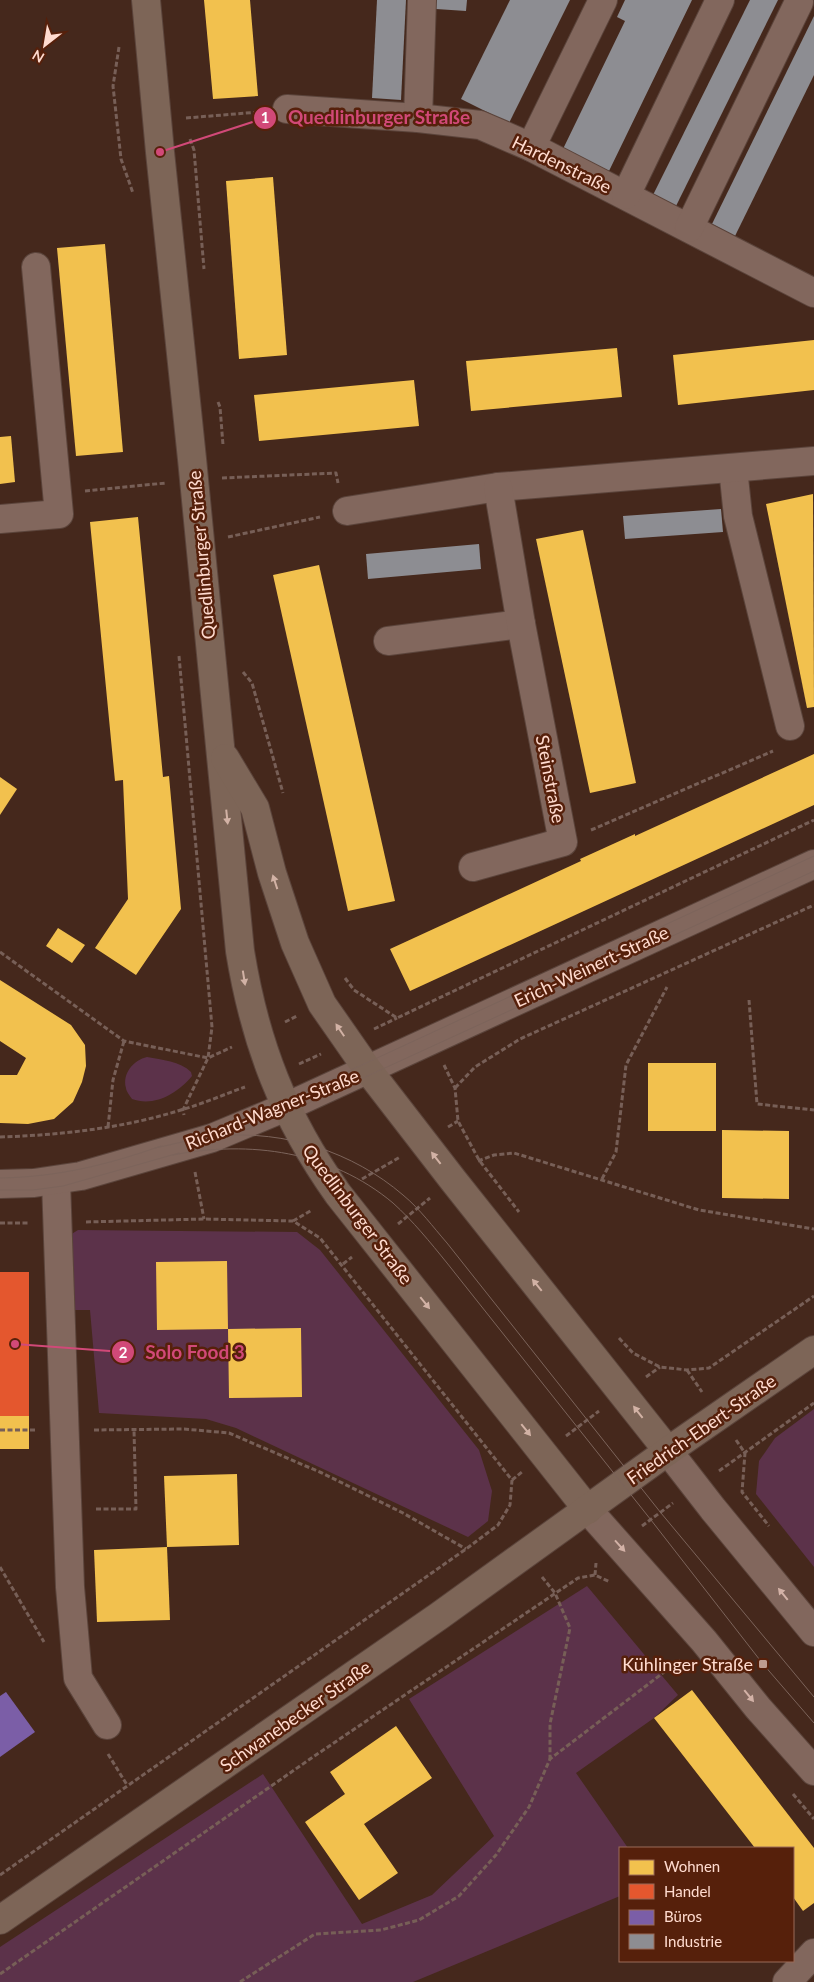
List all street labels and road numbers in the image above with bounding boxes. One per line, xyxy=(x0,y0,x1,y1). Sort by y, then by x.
street label: Hardenstraße xyxy=(509,130,615,198)
street label: Quedlinburger Straße xyxy=(183,470,219,640)
street label: Steinstraße xyxy=(532,733,570,825)
street label: Erich-Weinert-Straße xyxy=(510,921,672,1011)
street label: Richard-Wagner-Straße xyxy=(182,1064,362,1154)
street label: Quedlinburger Straße xyxy=(298,1140,418,1288)
street label: Friedrich-Ebert-Straße xyxy=(622,1369,780,1489)
street label: Schwanebecker Straße xyxy=(215,1656,375,1776)

